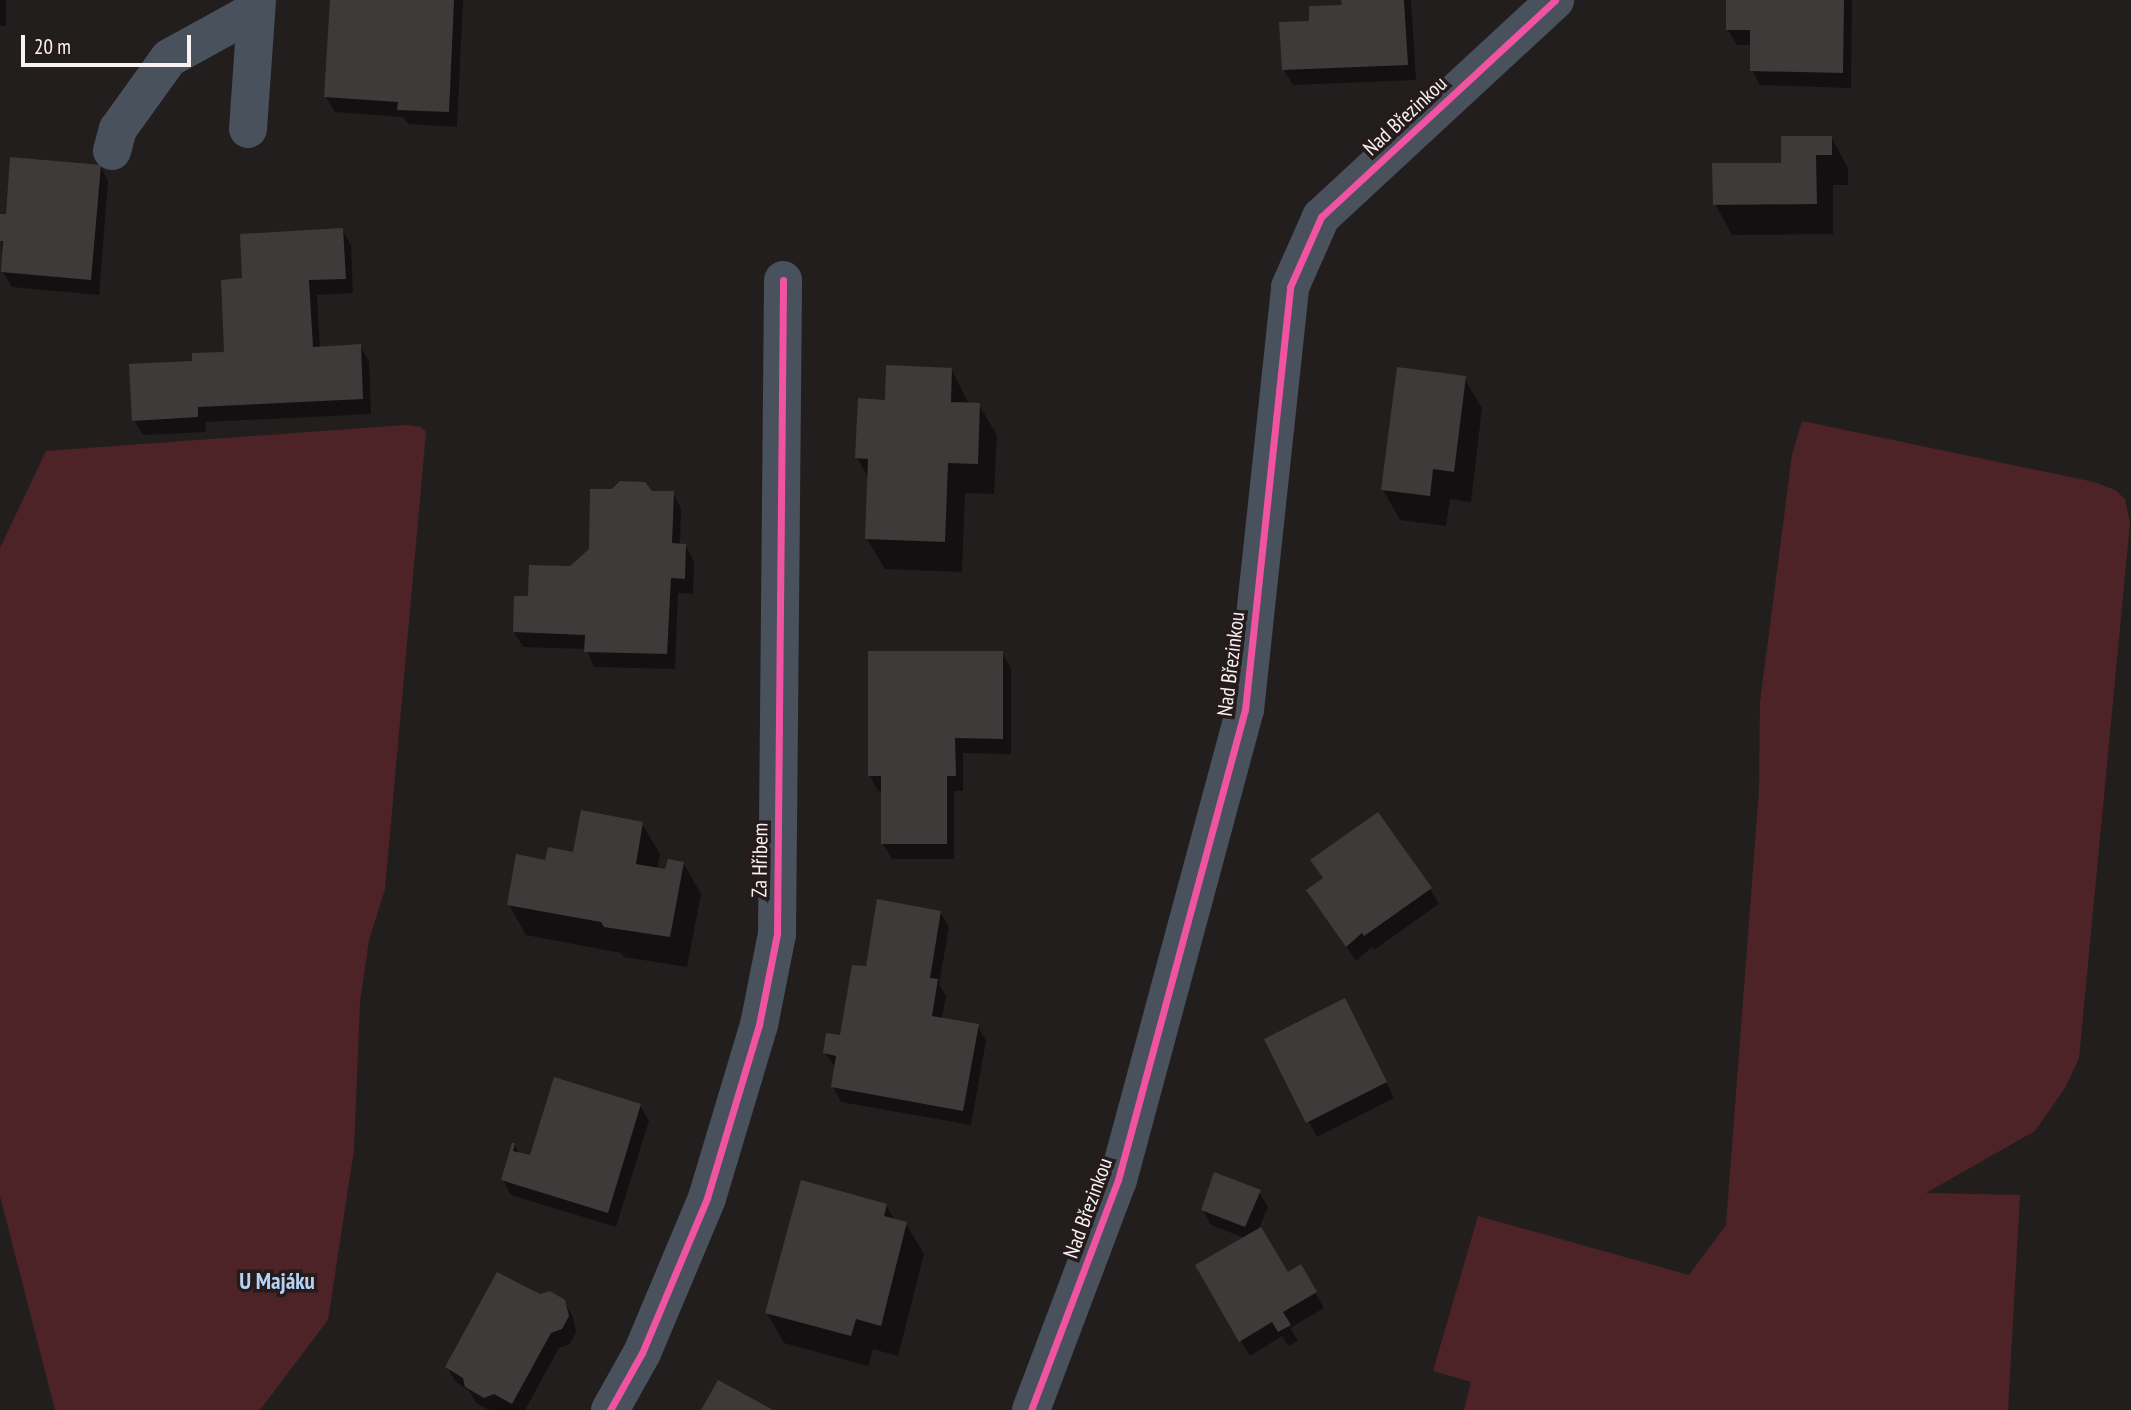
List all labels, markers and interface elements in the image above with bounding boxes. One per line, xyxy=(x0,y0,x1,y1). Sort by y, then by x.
scale bar xyxy=(24,21,194,65)
text: 20 m xyxy=(34,33,71,60)
street label: Nad Březinkou xyxy=(1358,71,1452,161)
street label: Nad Březinkou xyxy=(1212,610,1250,718)
street label: Za Hřibem xyxy=(747,822,773,898)
street label: Nad Březinkou xyxy=(1058,1154,1118,1262)
district label: U Majáku xyxy=(239,1267,315,1295)

